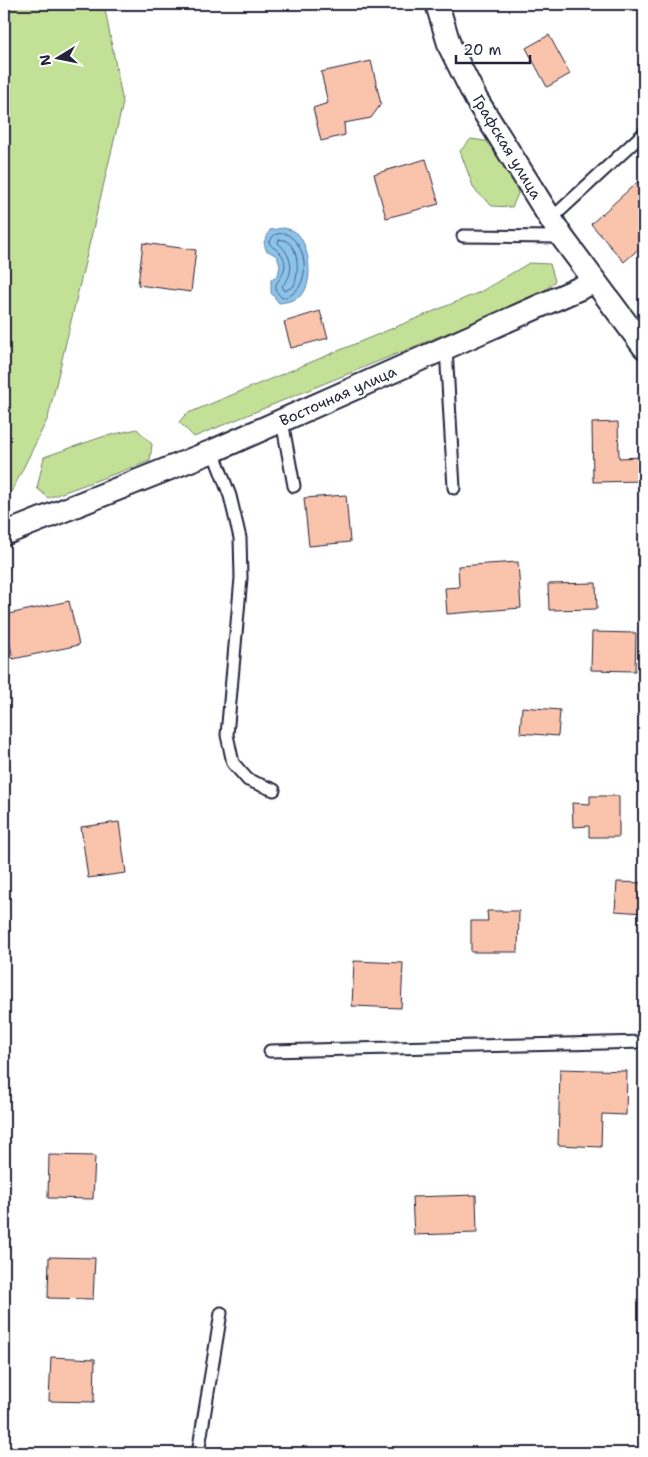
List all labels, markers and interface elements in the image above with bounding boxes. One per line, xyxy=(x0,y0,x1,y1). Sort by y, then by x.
north arrow xyxy=(32,32,82,82)
scale bar xyxy=(456,32,529,64)
text: 20 m xyxy=(463,40,502,60)
text: N xyxy=(35,53,55,67)
street label: Графская улица xyxy=(468,91,546,204)
street label: Восточная улица xyxy=(276,361,400,431)

